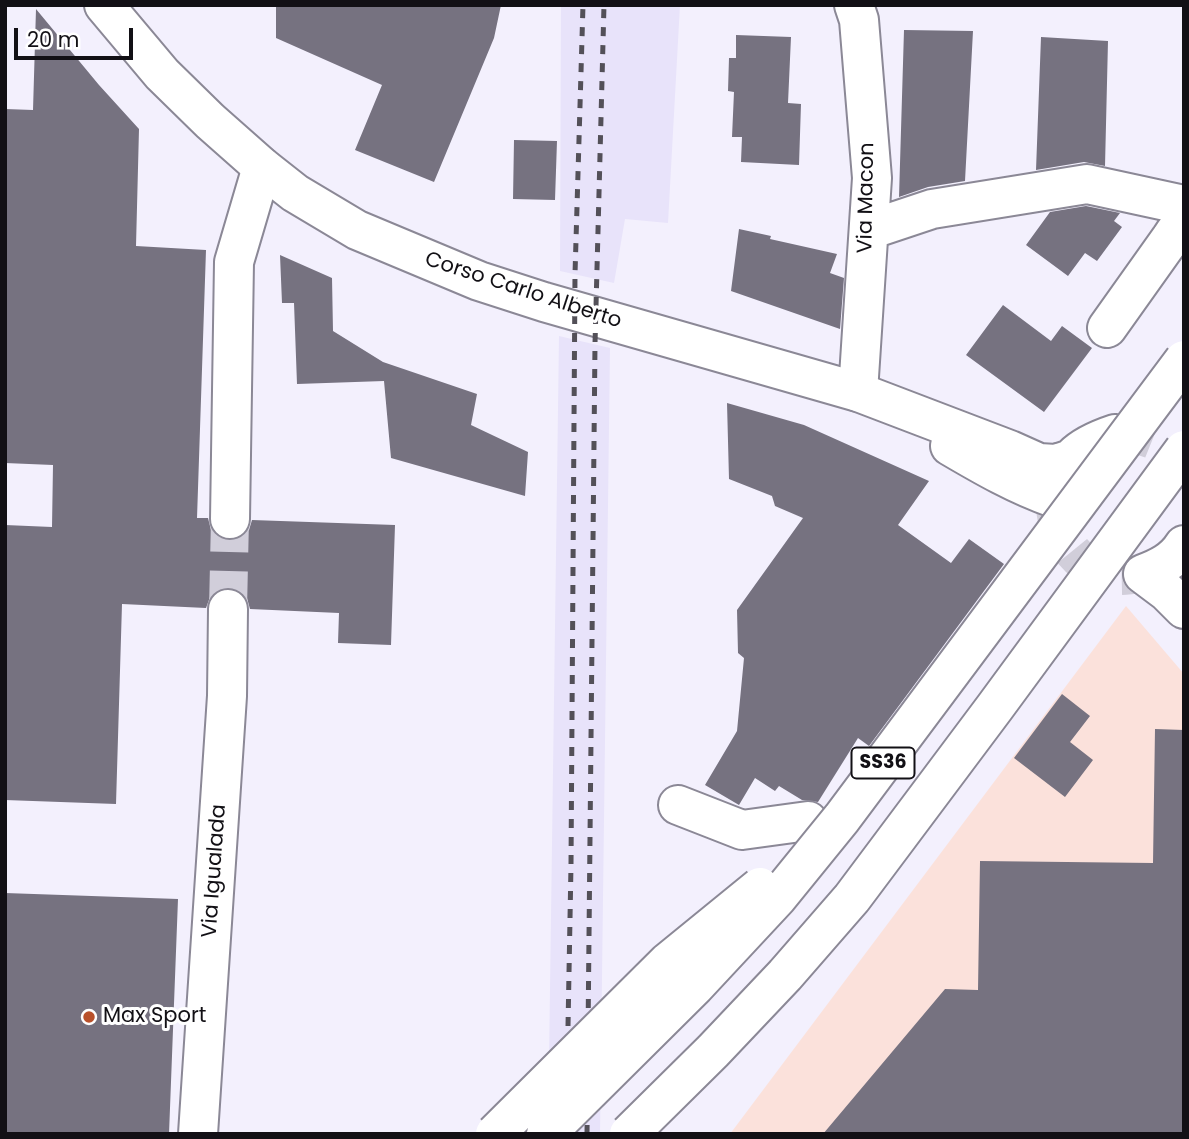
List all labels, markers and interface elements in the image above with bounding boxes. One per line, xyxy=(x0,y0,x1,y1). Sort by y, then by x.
scale bar xyxy=(18,14,136,58)
text: 20 m xyxy=(27,25,80,54)
street label: Via Macon xyxy=(853,142,881,254)
street label: Corso Carlo Alberto xyxy=(421,247,625,335)
road number: SS36 xyxy=(852,748,914,778)
street label: Via Igualada xyxy=(198,803,232,939)
place label: Max Sport xyxy=(103,1004,206,1030)
marker: Max Sport xyxy=(81,1009,97,1025)

